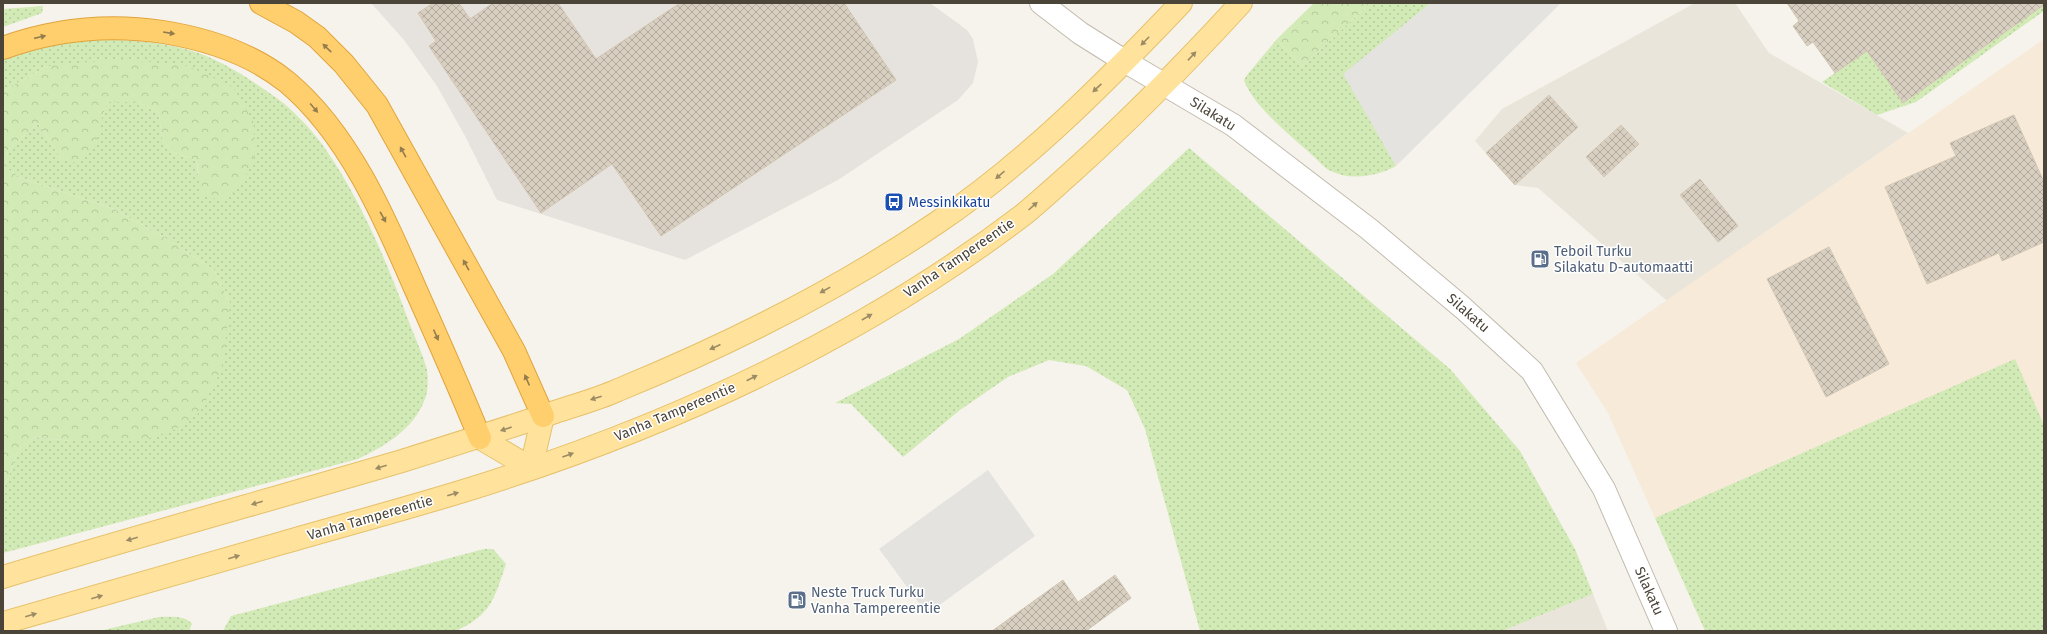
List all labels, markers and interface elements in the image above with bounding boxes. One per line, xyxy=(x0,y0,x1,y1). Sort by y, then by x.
one-way arrow xyxy=(163,30,175,36)
one-way arrow xyxy=(34,33,47,39)
one-way arrow xyxy=(1140,36,1150,46)
one-way arrow xyxy=(322,43,332,52)
one-way arrow xyxy=(1187,51,1197,61)
one-way arrow xyxy=(1092,84,1102,93)
street label: Silakatu xyxy=(1187,93,1239,135)
one-way arrow xyxy=(309,102,318,113)
one-way arrow xyxy=(400,146,407,158)
one-way arrow xyxy=(995,170,1005,179)
bus stop icon: Messinkikatu xyxy=(883,191,905,213)
place label: Messinkikatu xyxy=(908,194,991,211)
one-way arrow xyxy=(1029,202,1038,211)
one-way arrow xyxy=(380,211,386,223)
street label: Vanha Tampereentie xyxy=(900,215,1018,301)
place label: Teboil Turku Silakatu D-automaatti xyxy=(1554,243,1693,276)
fuel station icon: Teboil Turku Silakatu D-automaatti xyxy=(1529,248,1551,270)
one-way arrow xyxy=(463,260,470,271)
one-way arrow xyxy=(819,287,831,294)
street label: Silakatu xyxy=(1443,290,1493,336)
one-way arrow xyxy=(861,313,873,320)
one-way arrow xyxy=(434,330,440,342)
one-way arrow xyxy=(709,344,721,350)
one-way arrow xyxy=(524,375,530,386)
one-way arrow xyxy=(747,375,758,381)
street label: Vanha Tampereentie xyxy=(612,379,738,445)
one-way arrow xyxy=(589,395,601,401)
one-way arrow xyxy=(499,426,511,432)
one-way arrow xyxy=(562,452,574,458)
one-way arrow xyxy=(375,464,387,470)
one-way arrow xyxy=(447,491,459,497)
street label: Vanha Tampereentie xyxy=(305,492,435,544)
one-way arrow xyxy=(250,500,262,506)
one-way arrow xyxy=(125,536,137,542)
one-way arrow xyxy=(228,554,240,560)
street label: Silakatu xyxy=(1631,564,1667,618)
place label: Neste Truck Turku Vanha Tampereentie xyxy=(811,584,941,617)
fuel station icon: Neste Truck Turku Vanha Tampereentie xyxy=(786,589,808,611)
one-way arrow xyxy=(91,594,103,600)
one-way arrow xyxy=(25,612,37,618)

